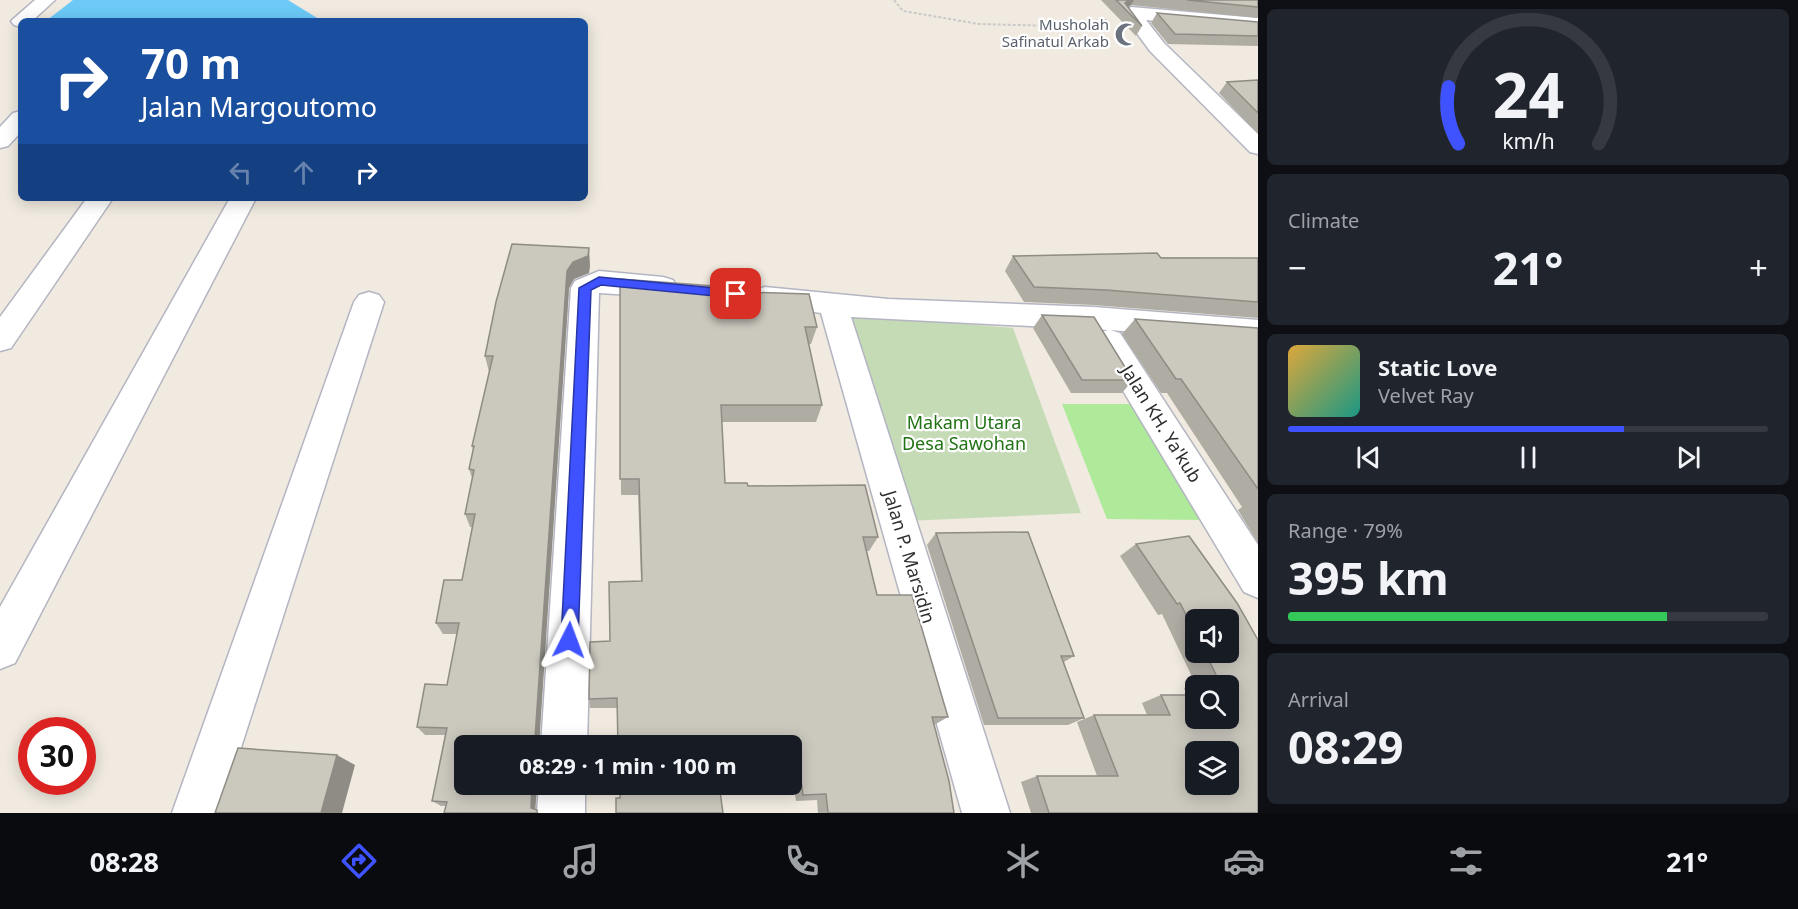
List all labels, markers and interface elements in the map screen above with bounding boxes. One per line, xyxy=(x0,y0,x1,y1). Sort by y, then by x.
place label: Musholah Safinatul Arkab xyxy=(1002,14,1109,51)
mosque icon: Musholah Safinatul Arkab xyxy=(1114,21,1140,47)
text: 70 m xyxy=(141,34,241,91)
icon: right xyxy=(42,42,120,120)
text: 24 xyxy=(1492,51,1564,136)
text: Jalan Margoutomo xyxy=(141,88,377,125)
text: km/h xyxy=(1502,126,1554,155)
icon: left xyxy=(224,156,257,189)
icon: ahead xyxy=(287,156,320,189)
icon: right xyxy=(350,156,383,189)
text: Climate xyxy=(1288,207,1359,234)
text: 21° xyxy=(1493,237,1563,298)
text: − xyxy=(1288,245,1307,290)
text: + xyxy=(1749,245,1768,290)
pin xyxy=(710,268,761,319)
icon: arrive xyxy=(719,277,752,310)
text: Static Love xyxy=(1378,352,1497,382)
street label: Jalan KH. Ya'kub xyxy=(1115,358,1208,487)
text: Velvet Ray xyxy=(1378,382,1474,409)
park label: Makam Utara Desa Sawohan xyxy=(902,410,1026,455)
icon: previous xyxy=(1352,441,1385,474)
icon: pause xyxy=(1512,441,1545,474)
icon: next xyxy=(1672,441,1705,474)
street label: Jalan P. Marsidin xyxy=(878,486,942,626)
text: Range · 79% xyxy=(1288,517,1403,544)
text: 395 km xyxy=(1288,547,1449,608)
position arrow xyxy=(537,608,601,672)
map controls xyxy=(1185,609,1239,795)
button: sound xyxy=(1185,609,1239,663)
button: search xyxy=(1185,675,1239,729)
text: Arrival xyxy=(1288,686,1349,713)
text: 08:29 xyxy=(1288,716,1404,777)
speed limit sign: 30 xyxy=(18,717,96,795)
button: layers xyxy=(1185,741,1239,795)
text: 08:29 · 1 min · 100 m xyxy=(519,750,737,780)
icon: directions xyxy=(338,840,380,882)
icon: music xyxy=(560,840,602,882)
icon: phone xyxy=(781,840,823,882)
icon: climate xyxy=(1002,840,1044,882)
icon: car xyxy=(1223,840,1265,882)
icon: filters xyxy=(1445,840,1487,882)
text: 08:28 xyxy=(90,843,159,880)
text: 21° xyxy=(1666,843,1708,880)

